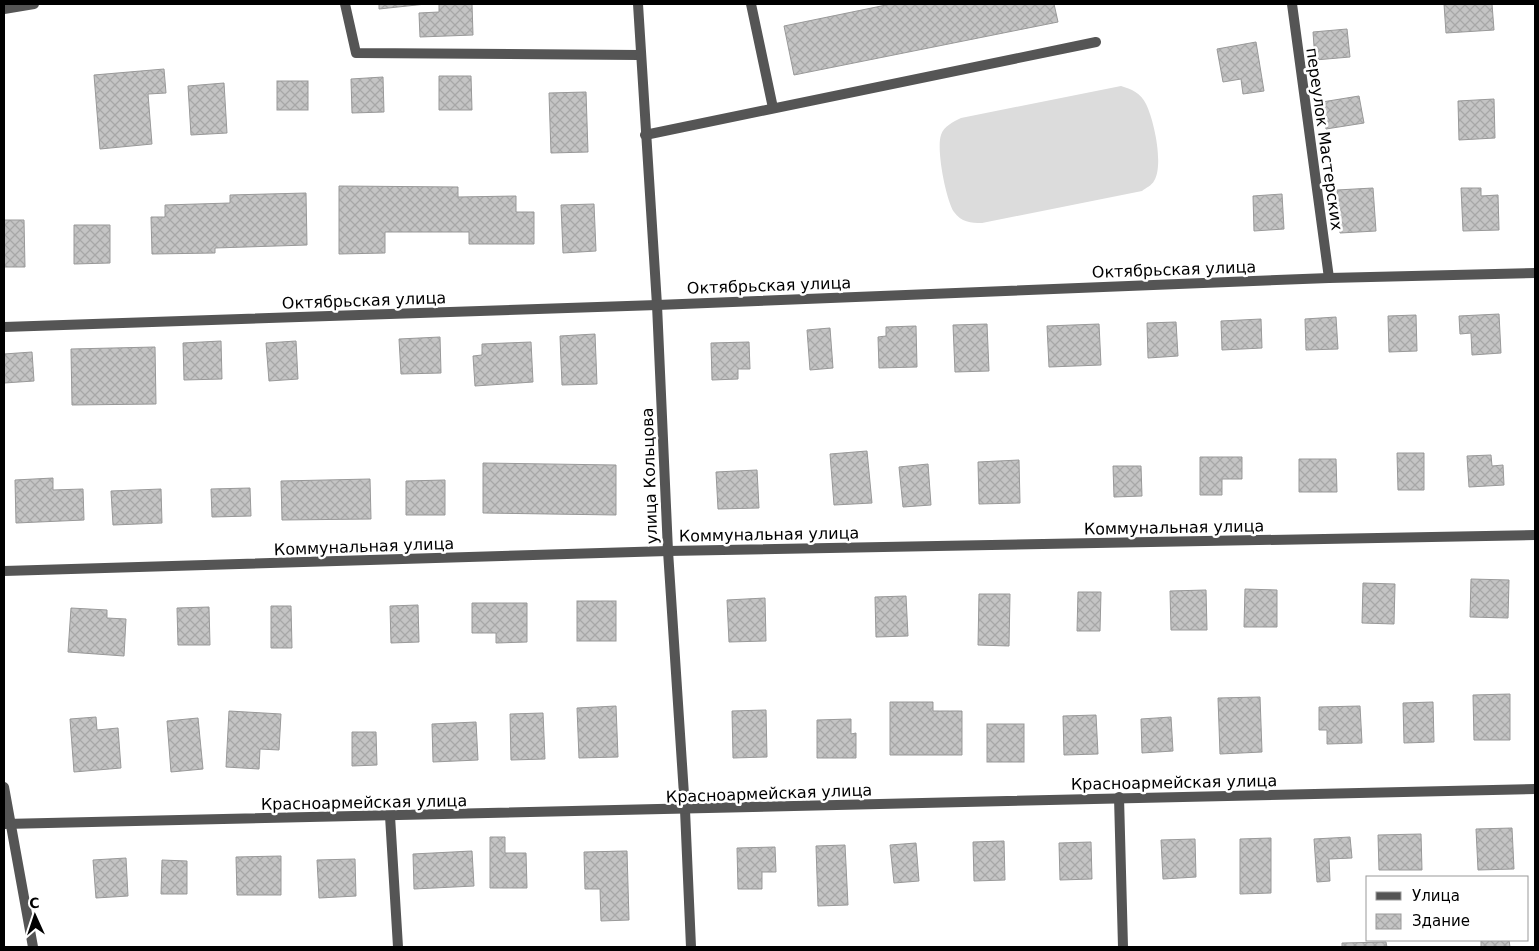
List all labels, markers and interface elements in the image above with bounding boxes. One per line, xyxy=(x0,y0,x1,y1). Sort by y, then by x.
street label: переулок Мастерских xyxy=(1302,46,1347,232)
street label: Октябрьская улица xyxy=(1092,257,1257,282)
street label: Октябрьская улица xyxy=(687,273,852,298)
street label: Октябрьская улица xyxy=(282,288,447,313)
street label: улица Кольцова xyxy=(638,407,661,545)
street label: Коммунальная улица xyxy=(1084,516,1264,539)
street label: Коммунальная улица xyxy=(679,523,859,546)
street label: Коммунальная улица xyxy=(274,534,455,559)
street label: Красноармейская улица xyxy=(1071,771,1277,794)
street label: Красноармейская улица xyxy=(666,780,872,807)
street label: Красноармейская улица xyxy=(261,791,467,814)
legend xyxy=(1366,876,1529,941)
text: Улица xyxy=(1412,887,1460,905)
north arrow xyxy=(10,891,60,941)
text: С xyxy=(29,895,40,911)
text: Здание xyxy=(1412,912,1470,930)

